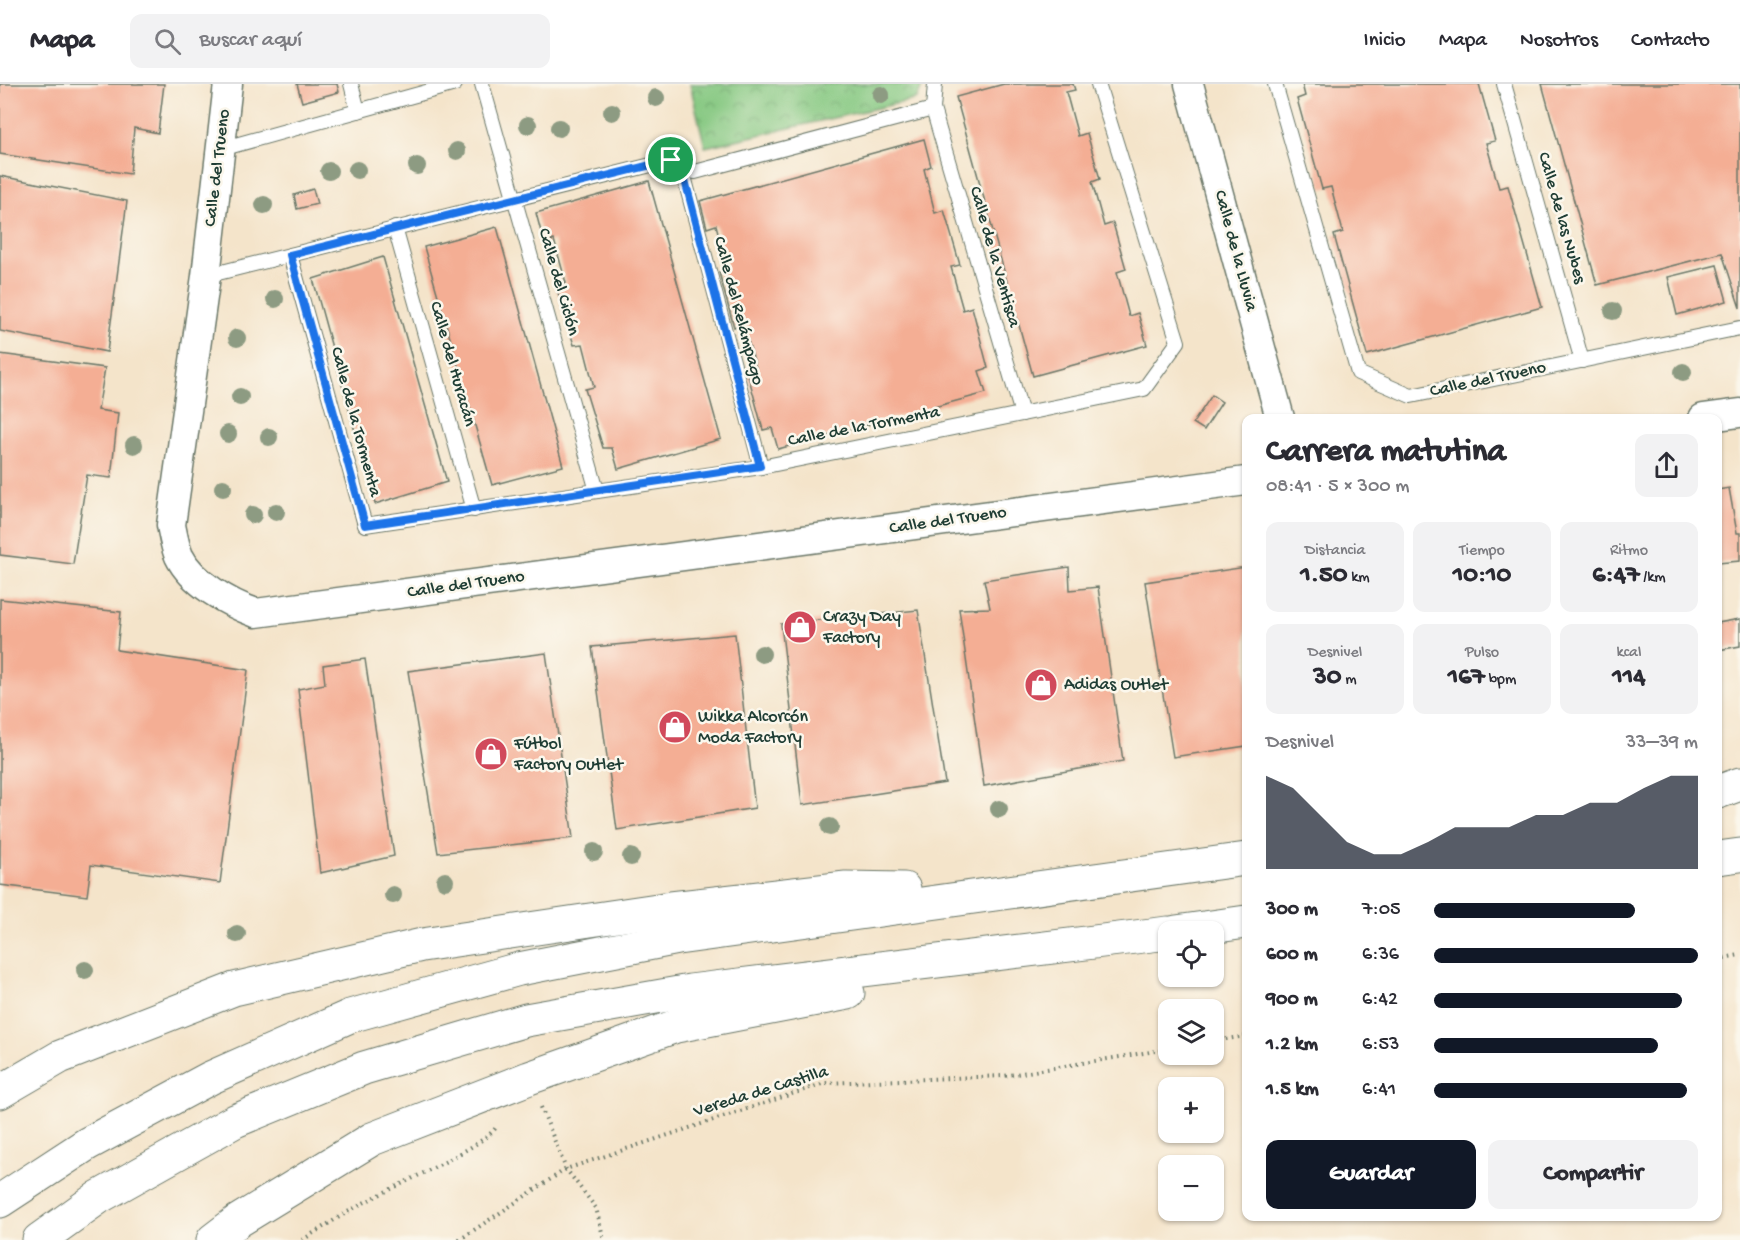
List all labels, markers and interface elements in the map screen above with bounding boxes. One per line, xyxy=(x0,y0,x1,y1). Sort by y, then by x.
search box xyxy=(130,14,550,68)
text: Mapa xyxy=(30,25,94,58)
icon: search xyxy=(151,25,184,58)
text: Buscar aquí xyxy=(199,28,302,54)
text: Inicio xyxy=(1364,29,1406,54)
text: Mapa xyxy=(1439,29,1487,54)
text: Nosotros xyxy=(1520,29,1598,54)
text: Contacto xyxy=(1631,29,1710,54)
street label: Calle del Trueno xyxy=(200,108,236,228)
pin xyxy=(645,134,696,185)
icon: arrive xyxy=(654,143,687,176)
street label: Calle de las Nubes xyxy=(1532,150,1590,287)
street label: Calle de la Ventisca xyxy=(964,184,1024,331)
street label: Calle de la Lluvia xyxy=(1209,188,1261,315)
street label: Calle del Ciclón xyxy=(533,226,584,339)
street label: Calle del Relámpago xyxy=(708,234,768,388)
street label: Calle del Huracán xyxy=(424,299,480,429)
street label: Calle de la Tormenta xyxy=(325,345,385,500)
street label: Calle del Trueno xyxy=(1428,357,1548,403)
street label: Calle de la Tormenta xyxy=(786,402,943,452)
text: Carrera matutina xyxy=(1266,434,1506,472)
button: share xyxy=(1635,434,1698,497)
text: 08:41 · 5 × 300 m xyxy=(1266,476,1410,499)
street label: Calle del Trueno xyxy=(888,502,1008,540)
text: Distancia xyxy=(1305,542,1365,561)
text: Tiempo xyxy=(1459,542,1505,561)
text: Ritmo xyxy=(1610,542,1648,561)
text: 1.50 xyxy=(1300,561,1347,592)
text: 10:10 xyxy=(1453,561,1511,592)
text: 6:47 xyxy=(1592,561,1640,592)
street label: Calle del Trueno xyxy=(406,566,526,604)
text: km xyxy=(1347,569,1370,588)
text: /km xyxy=(1640,569,1666,588)
place label: Crazy Day Factory xyxy=(822,607,901,649)
shop icon: Crazy Day Factory xyxy=(782,609,818,645)
text: Desnivel xyxy=(1308,644,1362,663)
text: Pulso xyxy=(1465,644,1499,663)
text: kcal xyxy=(1617,644,1641,663)
text: 30 xyxy=(1313,663,1342,694)
text: 167 xyxy=(1448,663,1485,694)
text: 114 xyxy=(1612,663,1646,694)
shop icon: Adidas Outlet xyxy=(1023,667,1059,703)
text: m xyxy=(1342,671,1357,690)
text: bpm xyxy=(1485,671,1516,690)
place label: Adidas Outlet xyxy=(1064,675,1169,696)
place label: Wikka Alcorcón Moda Factory xyxy=(698,707,808,749)
shop icon: Wikka Alcorcón Moda Factory xyxy=(657,709,693,745)
text: Desnivel xyxy=(1266,732,1334,755)
text: 33–39 m xyxy=(1626,732,1698,755)
place label: Fútbol Factory Outlet xyxy=(513,734,624,776)
shop icon: Fútbol Factory Outlet xyxy=(473,736,509,772)
text: 300 m xyxy=(1266,899,1318,922)
text: 7:05 xyxy=(1362,899,1401,922)
map controls xyxy=(1158,921,1224,1221)
button: locate xyxy=(1158,921,1224,987)
text: 600 m xyxy=(1266,944,1318,967)
text: 6:36 xyxy=(1362,944,1399,967)
text: 900 m xyxy=(1266,989,1318,1012)
text: 6:42 xyxy=(1362,989,1398,1012)
button: layers xyxy=(1158,999,1224,1065)
text: 1.2 km xyxy=(1266,1034,1318,1057)
text: 6:53 xyxy=(1362,1034,1399,1057)
street label: Vereda de Castilla xyxy=(690,1061,832,1123)
button: + xyxy=(1158,1077,1224,1143)
text: 1.5 km xyxy=(1266,1079,1319,1102)
text: 6:41 xyxy=(1362,1079,1396,1102)
button: Guardar xyxy=(1266,1140,1476,1209)
button: Compartir xyxy=(1488,1140,1698,1209)
button: − xyxy=(1158,1155,1224,1221)

